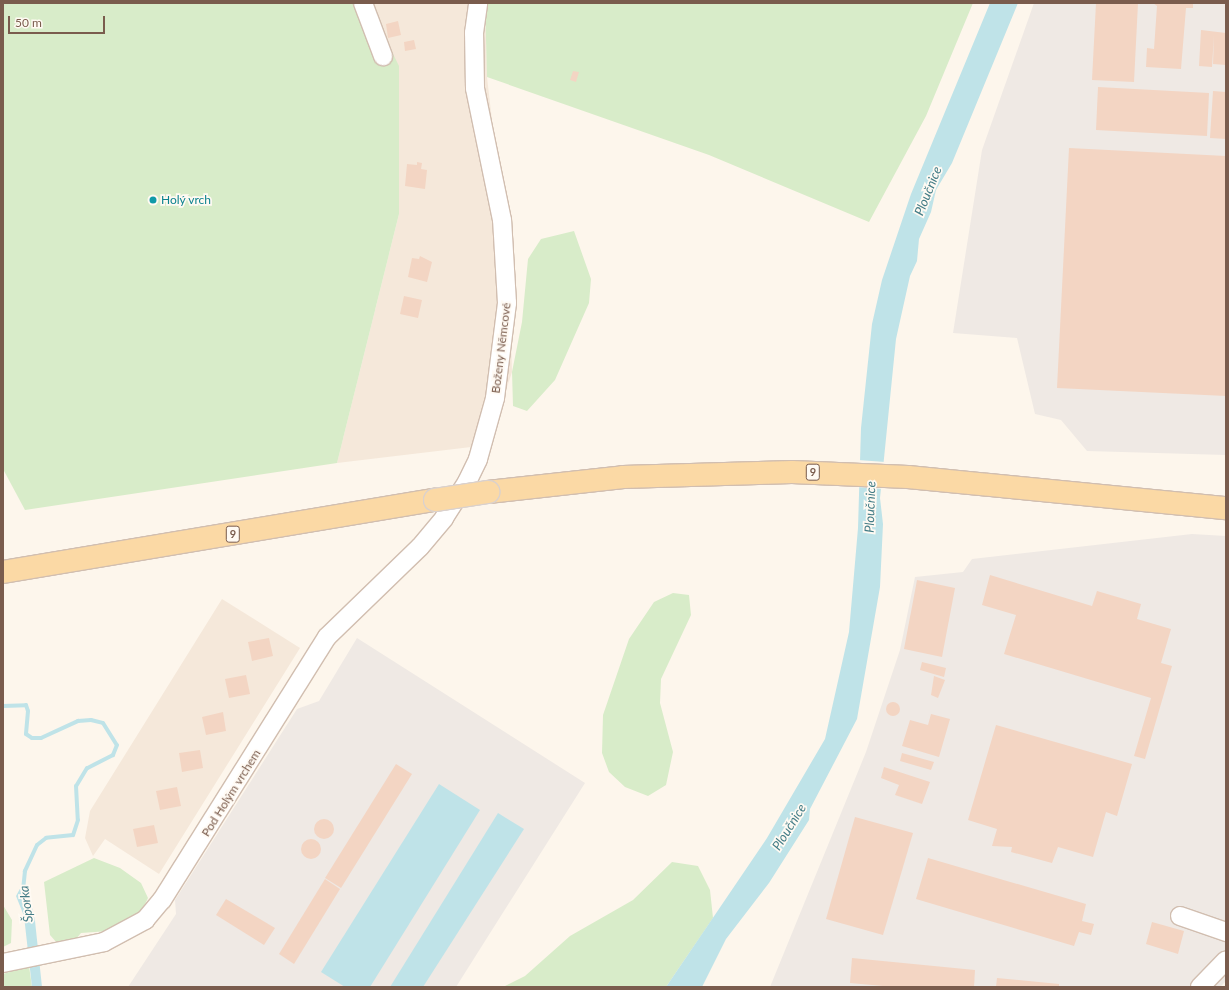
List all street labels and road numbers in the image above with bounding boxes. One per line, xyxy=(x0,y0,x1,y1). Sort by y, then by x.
street label: Boženy Němcové xyxy=(488,302,514,394)
road number: 9 xyxy=(805,463,821,481)
road number: 9 xyxy=(225,525,241,543)
street label: Pod Holým vrchem xyxy=(198,747,264,839)

